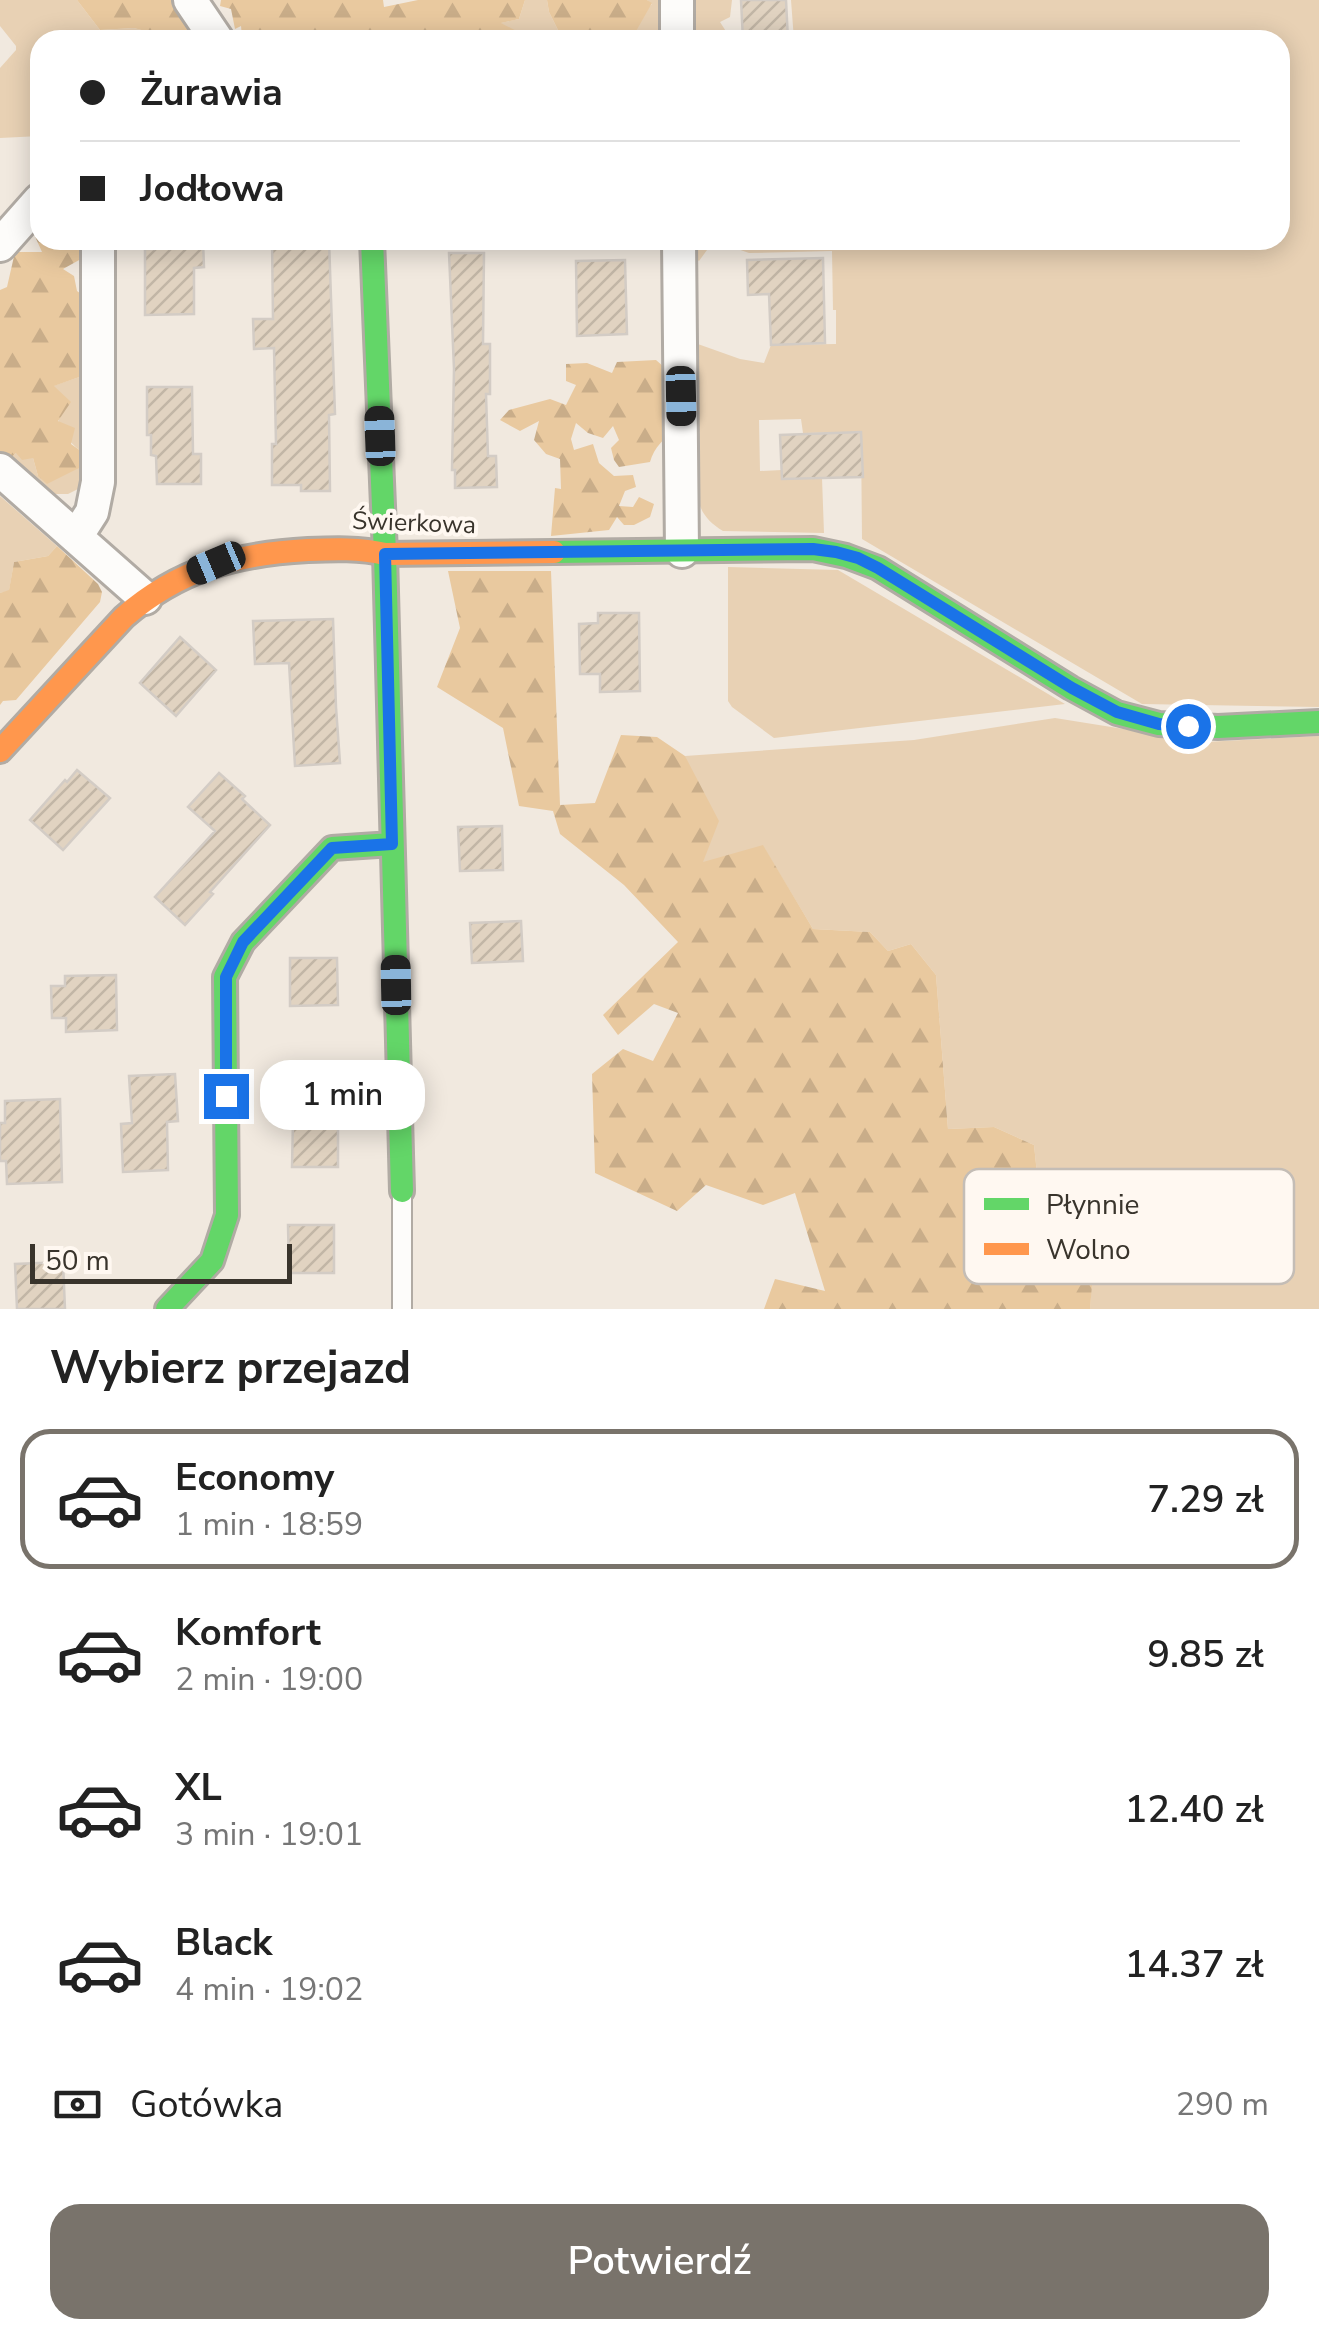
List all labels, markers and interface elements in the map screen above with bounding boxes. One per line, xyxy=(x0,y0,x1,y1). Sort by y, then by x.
text: Żurawia xyxy=(140,67,283,118)
text: Jodłowa xyxy=(140,163,284,214)
car xyxy=(665,366,697,426)
car xyxy=(364,405,396,467)
street label: Świerkowa xyxy=(351,504,477,542)
car xyxy=(183,537,249,589)
route start xyxy=(1166,704,1211,749)
car xyxy=(380,955,412,1015)
callout: 1 min xyxy=(261,1061,426,1131)
text: 1 min xyxy=(302,1073,383,1116)
route end xyxy=(204,1074,249,1119)
legend xyxy=(964,1169,1294,1284)
text: Płynnie xyxy=(1046,1186,1139,1224)
text: Wolno xyxy=(1046,1231,1131,1269)
scale bar xyxy=(30,1239,292,1284)
text: 50 m xyxy=(45,1242,110,1280)
text: Wybierz przejazd xyxy=(50,1338,411,1399)
text: Economy xyxy=(175,1452,334,1503)
icon: car xyxy=(55,1454,145,1544)
text: 7.29 zł xyxy=(1147,1474,1264,1525)
text: 1 min · 18:59 xyxy=(175,1503,363,1546)
text: Komfort xyxy=(175,1607,321,1658)
icon: car xyxy=(55,1609,145,1699)
text: 9.85 zł xyxy=(1147,1629,1264,1680)
text: 2 min · 19:00 xyxy=(175,1658,363,1701)
text: XL xyxy=(175,1762,222,1813)
icon: car xyxy=(55,1764,145,1854)
text: 12.40 zł xyxy=(1124,1784,1264,1835)
text: 3 min · 19:01 xyxy=(175,1813,363,1856)
text: Black xyxy=(175,1917,272,1968)
icon: car xyxy=(55,1919,145,2009)
text: 14.37 zł xyxy=(1124,1939,1264,1990)
text: 4 min · 19:02 xyxy=(175,1968,363,2011)
icon: cash xyxy=(50,2077,105,2132)
text: Gotówka xyxy=(130,2079,283,2130)
text: 290 m xyxy=(1176,2083,1269,2126)
button: Potwierdź xyxy=(50,2204,1269,2319)

